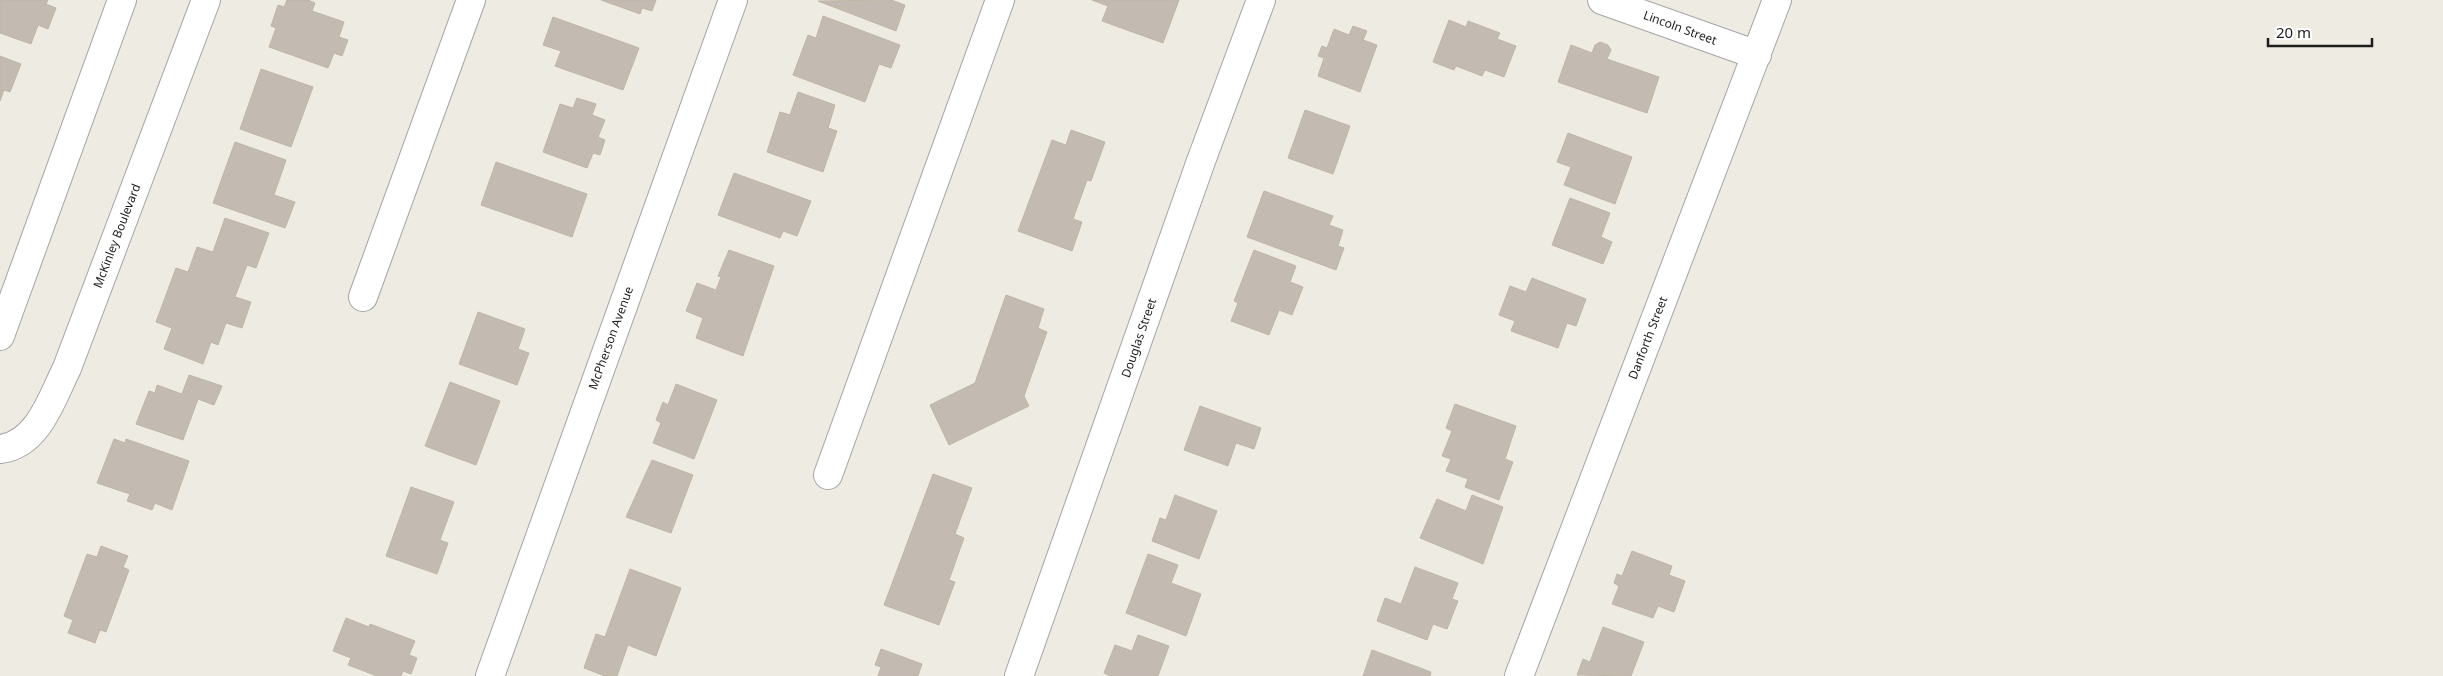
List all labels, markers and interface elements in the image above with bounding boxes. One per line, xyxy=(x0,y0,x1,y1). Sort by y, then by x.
street label: Lincoln Street xyxy=(1641,6,1720,49)
scale bar xyxy=(2268,15,2372,47)
text: 20 m xyxy=(2276,22,2311,42)
street label: McKinley Boulevard xyxy=(89,181,144,290)
street label: McPherson Avenue xyxy=(584,284,637,392)
street label: Danforth Street xyxy=(1624,293,1671,382)
street label: Douglas Street xyxy=(1117,295,1160,380)

